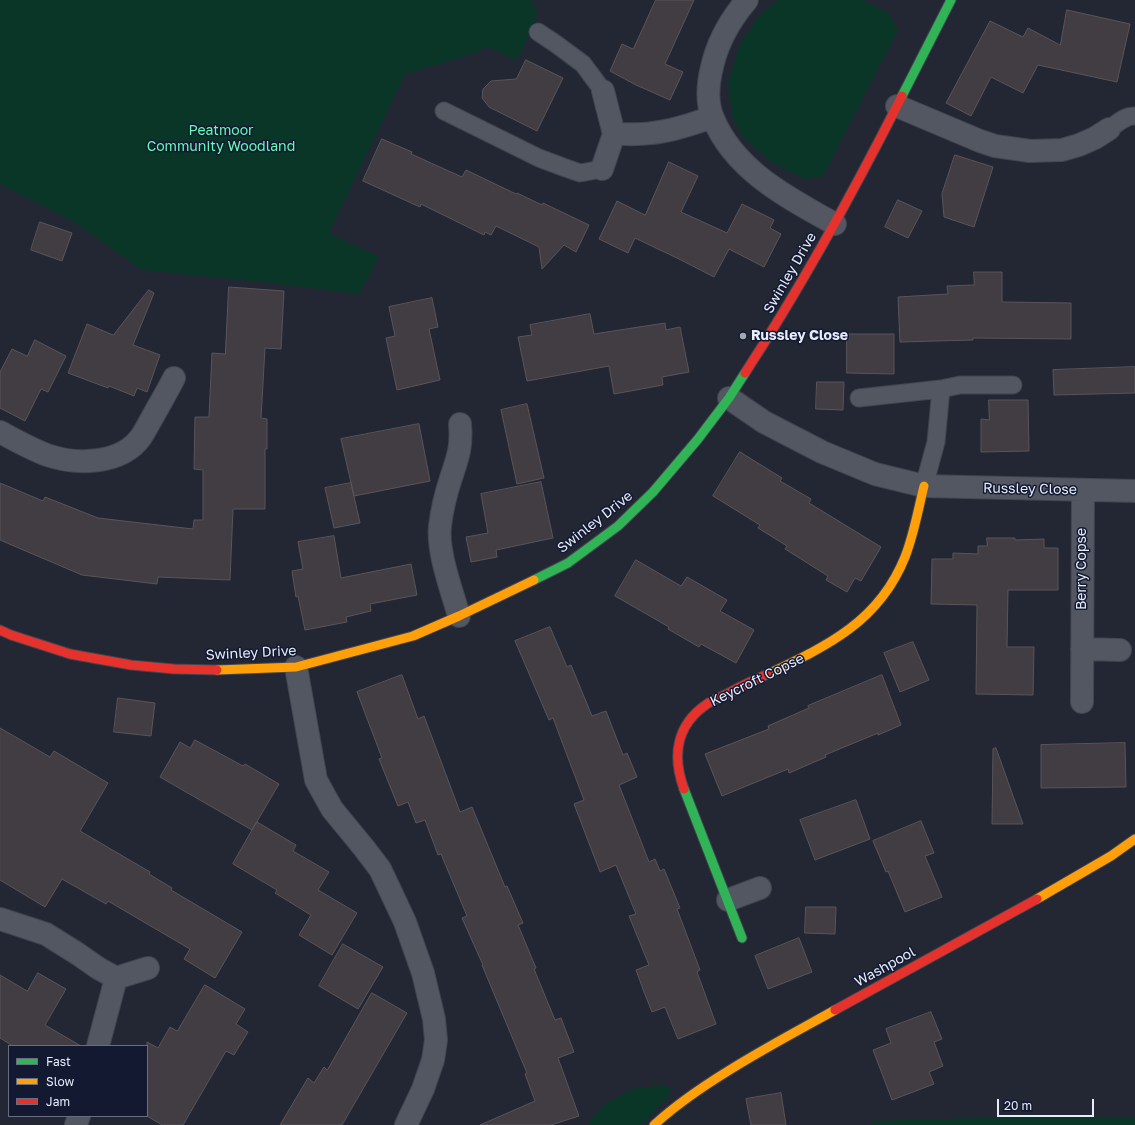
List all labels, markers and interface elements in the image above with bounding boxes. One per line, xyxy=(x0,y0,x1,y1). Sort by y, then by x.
park label: Peatmoor Community Woodland xyxy=(147,123,295,156)
street label: Swinley Drive xyxy=(760,230,820,316)
place label: Russley Close xyxy=(751,328,848,344)
marker: Russley Close xyxy=(738,331,748,341)
street label: Russley Close xyxy=(983,480,1077,498)
street label: Swinley Drive xyxy=(554,487,636,557)
street label: Berry Copse xyxy=(1074,528,1090,610)
street label: Swinley Drive xyxy=(205,642,297,664)
street label: Keycroft Copse xyxy=(707,650,807,710)
street label: Washpool xyxy=(852,943,918,991)
legend xyxy=(8,1045,148,1117)
text: Fast xyxy=(46,1054,71,1069)
text: Slow xyxy=(46,1074,74,1089)
scale bar xyxy=(999,1091,1096,1117)
text: Jam xyxy=(46,1094,70,1109)
text: 20 m xyxy=(1004,1098,1032,1113)

